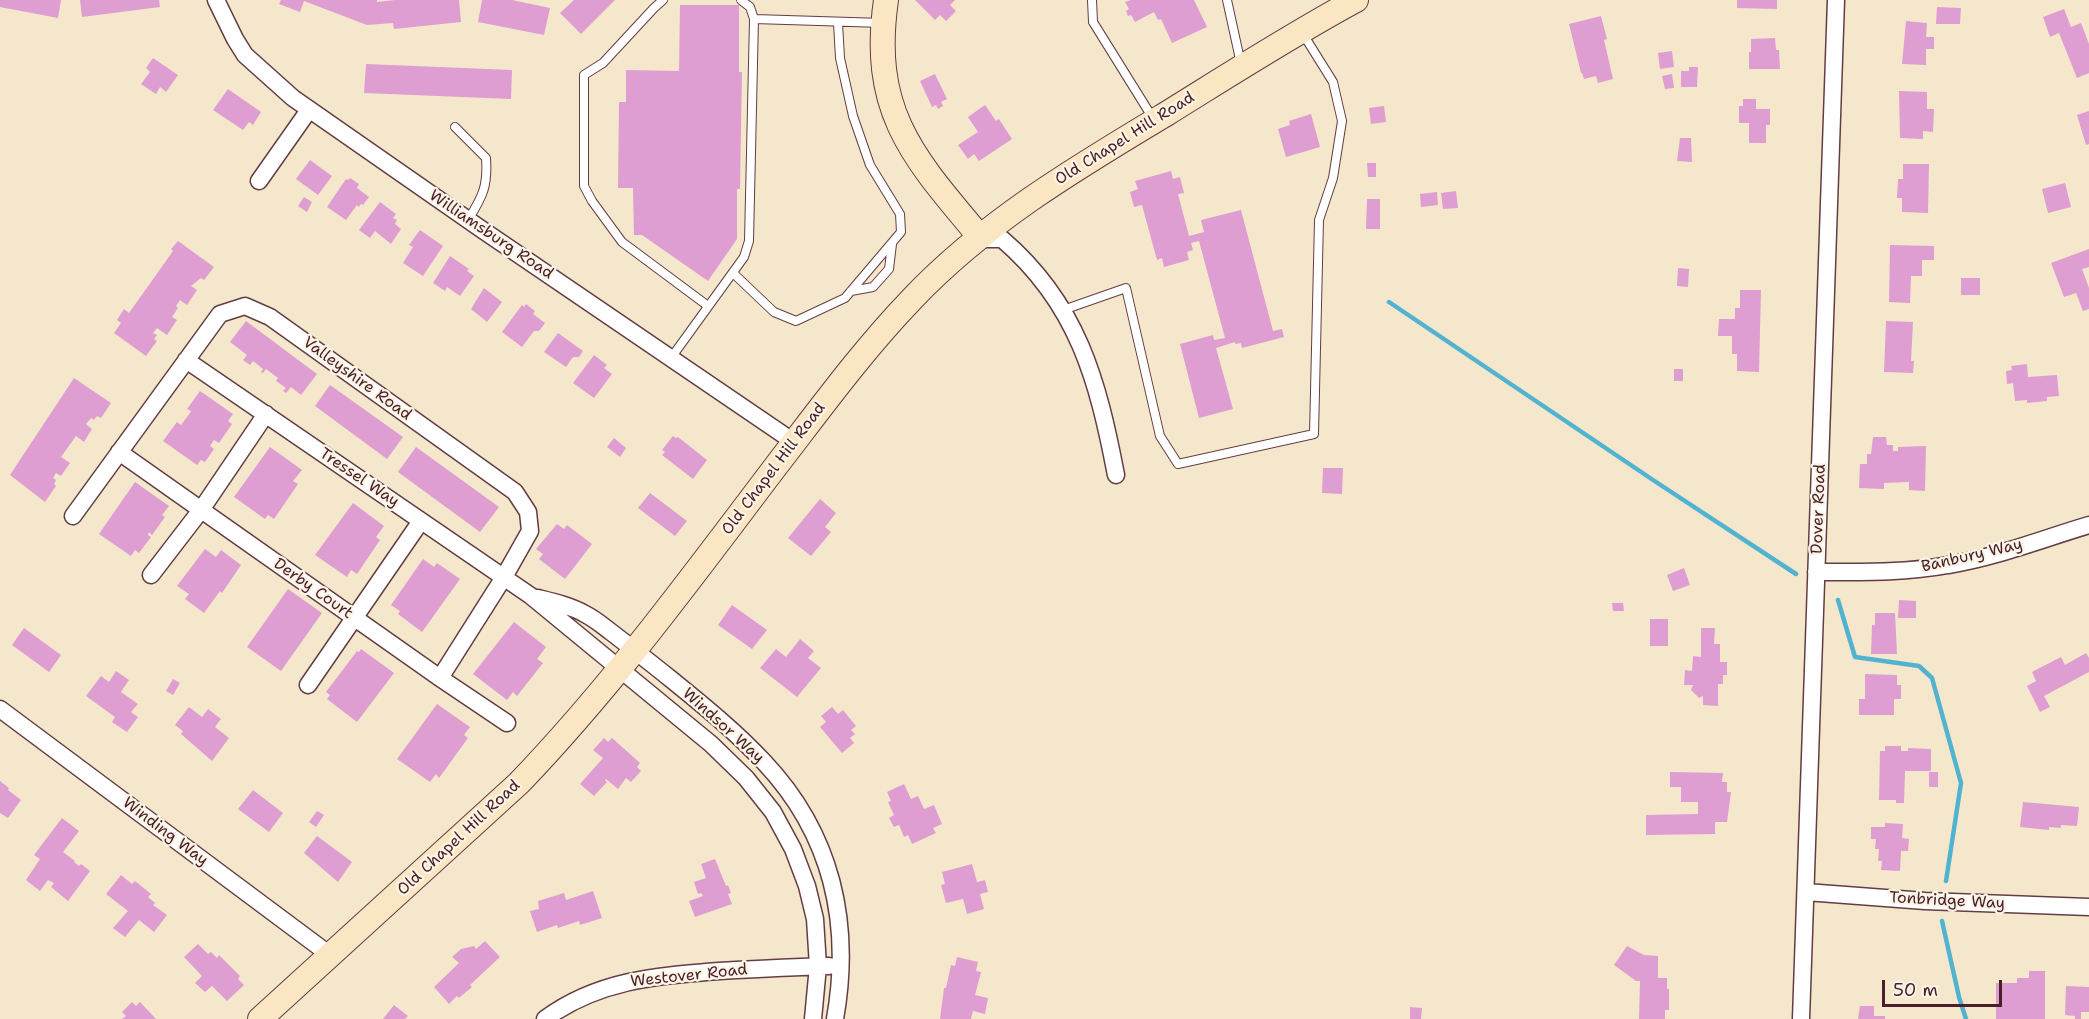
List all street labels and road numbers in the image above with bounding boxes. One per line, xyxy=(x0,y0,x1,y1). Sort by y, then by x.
street label: Old Chapel Hill Road xyxy=(1052,88,1198,190)
street label: Williamsburg Road xyxy=(425,186,557,284)
street label: Valleyshire Road xyxy=(299,333,415,425)
street label: Old Chapel Hill Road xyxy=(718,399,830,539)
street label: Tressel Way xyxy=(315,444,403,512)
street label: Dover Road xyxy=(1808,464,1830,554)
street label: Banbury Way xyxy=(1920,535,2024,577)
street label: Derby Court xyxy=(270,555,356,623)
street label: Windsor Way xyxy=(678,684,768,768)
street label: Old Chapel Hill Road xyxy=(394,776,524,900)
street label: Winding Way xyxy=(118,794,212,870)
street label: Tonbridge Way xyxy=(1889,888,2005,914)
street label: Westover Road xyxy=(630,960,748,992)

